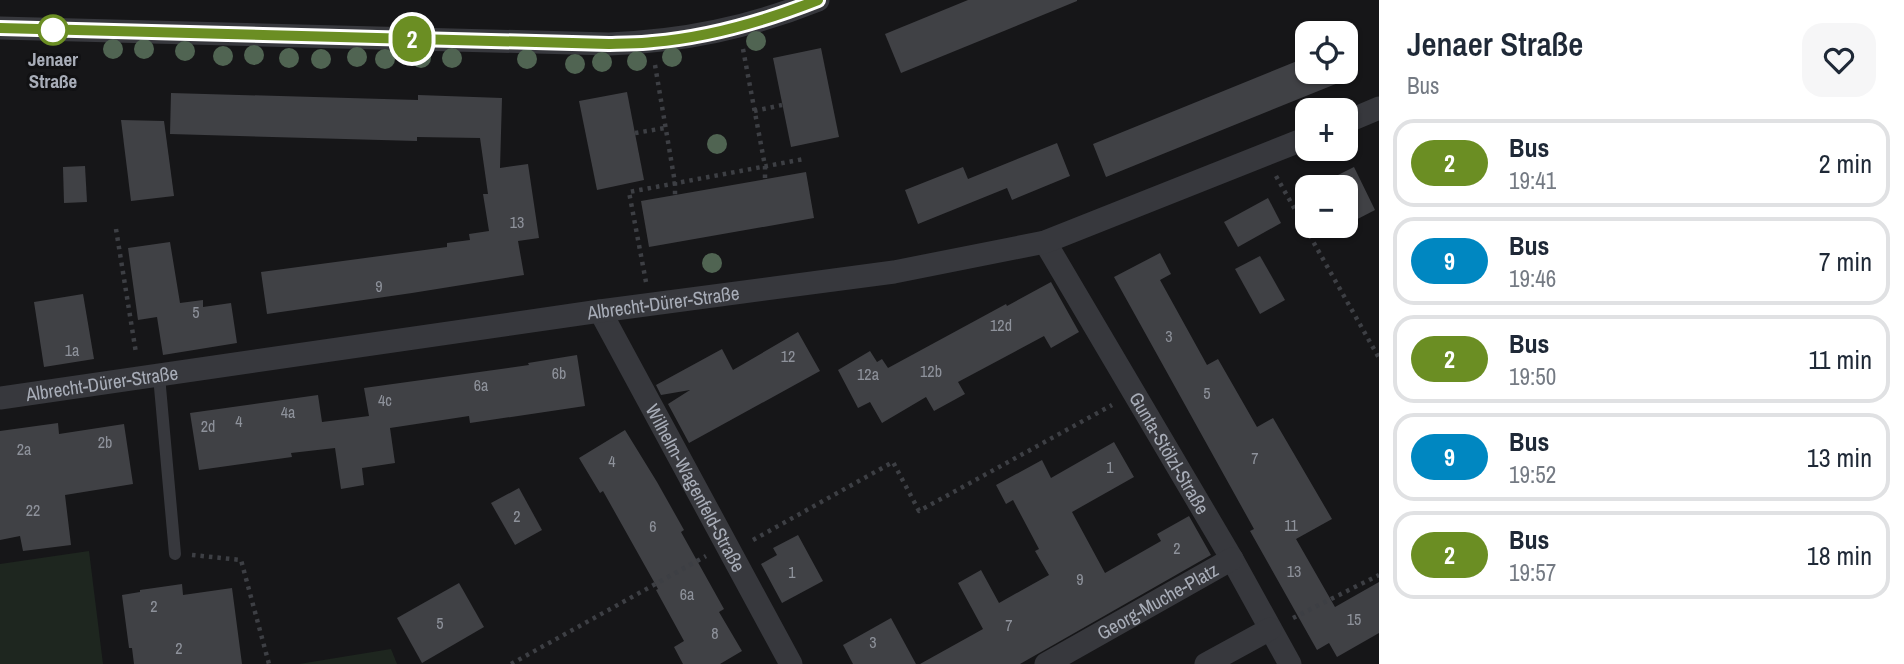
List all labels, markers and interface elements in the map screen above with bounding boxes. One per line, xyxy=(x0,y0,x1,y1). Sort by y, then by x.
marker: Jenaer Straße xyxy=(38,15,68,45)
line badge: 2 xyxy=(389,16,435,62)
map controls xyxy=(1295,21,1358,238)
button: locate xyxy=(1295,21,1358,84)
text: Jenaer Straße xyxy=(1407,22,1583,66)
text: 2 xyxy=(407,23,417,55)
button: heart xyxy=(1802,23,1876,97)
place label: Jenaer Straße xyxy=(28,46,78,94)
text: Bus xyxy=(1407,70,1440,101)
button: + xyxy=(1295,98,1358,161)
text: Bus xyxy=(1509,130,1549,165)
text: 2 min xyxy=(1819,146,1872,181)
text: 2 xyxy=(1444,147,1455,179)
text: 19:41 xyxy=(1509,165,1556,196)
button: − xyxy=(1295,175,1358,238)
house number: 13 xyxy=(510,211,524,233)
text: Bus xyxy=(1509,228,1549,263)
text: 7 min xyxy=(1819,244,1872,279)
text: 9 xyxy=(1444,245,1455,277)
text: 19:46 xyxy=(1509,263,1556,294)
house number: 9 xyxy=(375,275,383,297)
street label: Albrecht-Dürer-Straße xyxy=(584,280,741,326)
house number: 5 xyxy=(192,301,200,323)
house number: 12d xyxy=(990,314,1012,336)
house number: 3 xyxy=(1165,325,1173,347)
text: Bus xyxy=(1509,326,1549,361)
house number: 1a xyxy=(65,339,80,361)
text: 11 min xyxy=(1808,342,1872,377)
text: 2 xyxy=(1444,343,1455,375)
house number: 12 xyxy=(781,345,795,367)
street label: Albrecht-Dürer-Straße xyxy=(23,359,180,407)
house number: 12b xyxy=(920,360,942,382)
text: 19:50 xyxy=(1509,361,1556,392)
house number: 6b xyxy=(552,362,566,384)
house number: 12a xyxy=(857,363,880,385)
house number: 6a xyxy=(474,374,489,396)
house number: 5 xyxy=(1203,382,1211,404)
street label: Gunta-Stölzl-Straße xyxy=(1123,387,1216,519)
house number: 4c xyxy=(378,389,392,411)
street label: Wilhelm-Wagenfeld-Straße xyxy=(640,399,752,576)
house number: 4a xyxy=(281,401,296,423)
house number: 4 xyxy=(235,410,243,432)
house number: 2d xyxy=(201,415,215,437)
text: Bus xyxy=(1509,424,1549,459)
house number: 2b xyxy=(98,431,112,453)
house number: 2a xyxy=(17,438,32,460)
text: 13 min xyxy=(1807,440,1872,475)
text: 9 xyxy=(1444,441,1455,473)
house number: 7 xyxy=(1251,447,1259,469)
house number: 4 xyxy=(608,450,616,472)
house number: 1 xyxy=(1106,456,1114,478)
text: 19:52 xyxy=(1509,459,1556,490)
house number: 22 xyxy=(26,499,40,521)
house number: 2 xyxy=(513,505,521,527)
house number: 11 xyxy=(1284,514,1299,536)
house number: 6 xyxy=(649,515,657,537)
text: Bus xyxy=(1509,522,1549,557)
house number: 2 xyxy=(1173,537,1181,559)
text: 18 min xyxy=(1807,538,1872,573)
text: 2 xyxy=(1444,539,1455,571)
street label: Georg-Muche-Platz xyxy=(1092,556,1223,646)
text: 19:57 xyxy=(1509,557,1556,588)
house number: 13 xyxy=(1287,560,1301,582)
house number: 1 xyxy=(788,561,796,583)
house number: 9 xyxy=(1076,568,1084,590)
house number: 6a xyxy=(680,583,695,605)
house number: 2 xyxy=(150,595,158,617)
house number: 15 xyxy=(1347,608,1361,630)
house number: 5 xyxy=(436,612,444,634)
house number: 7 xyxy=(1005,614,1013,636)
house number: 8 xyxy=(711,622,719,644)
house number: 3 xyxy=(869,631,877,653)
house number: 2 xyxy=(175,637,183,659)

